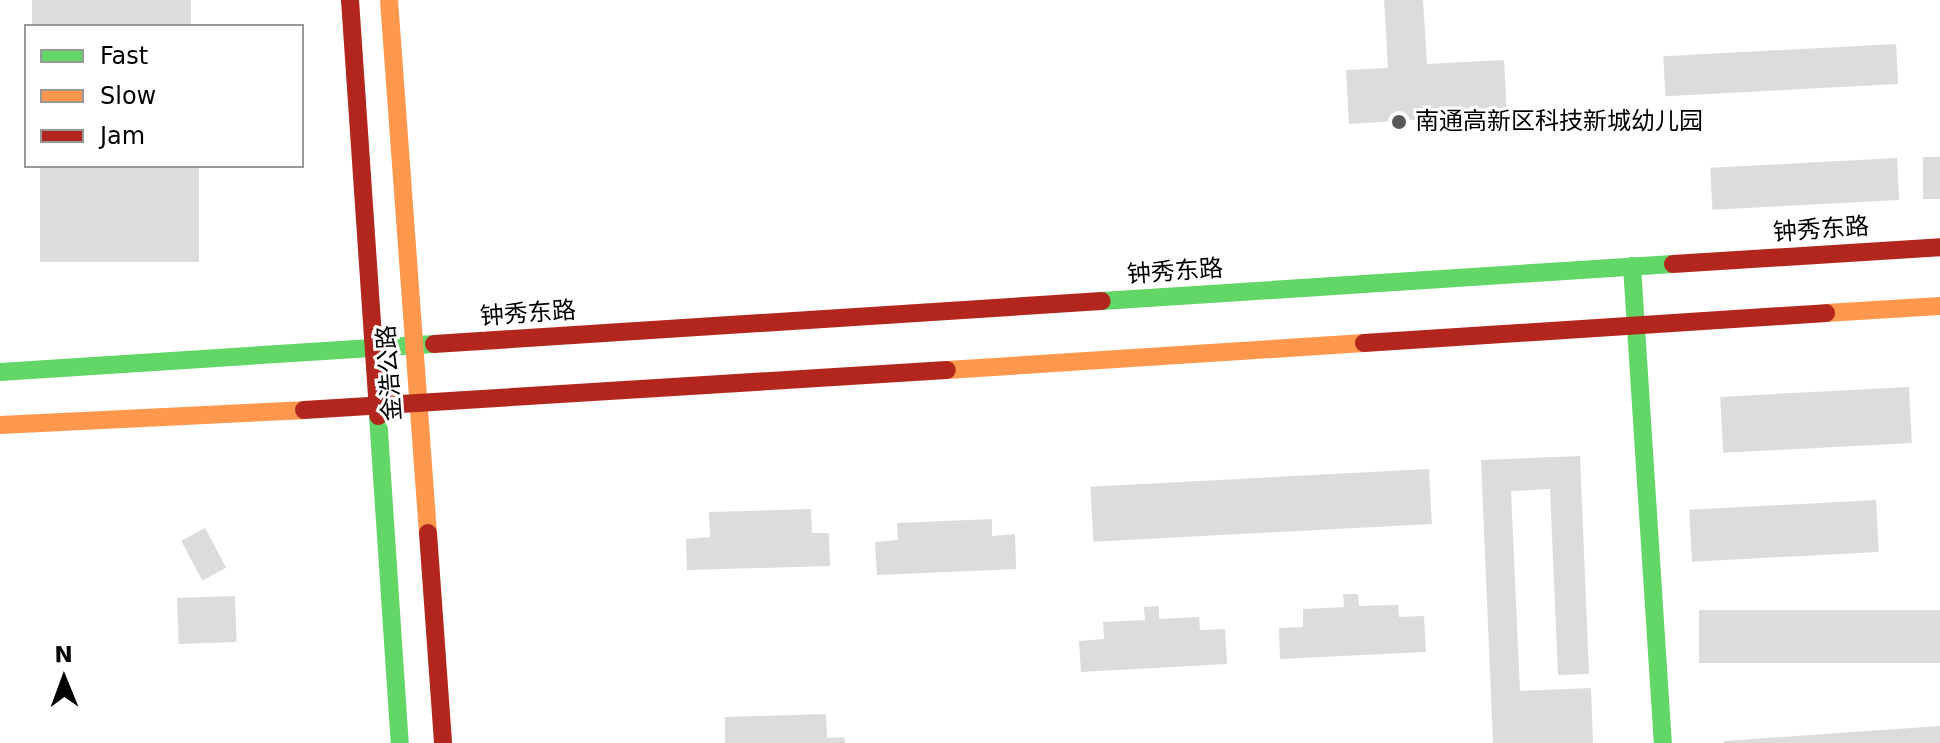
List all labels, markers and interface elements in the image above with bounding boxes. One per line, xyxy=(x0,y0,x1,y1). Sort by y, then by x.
legend xyxy=(24,24,304,168)
text: Fast xyxy=(100,42,148,70)
text: Slow xyxy=(100,82,156,110)
place label: 南通高新区科技新城幼儿园 xyxy=(1415,108,1703,136)
marker: 南通高新区科技新城幼儿园 xyxy=(1390,113,1408,131)
text: Jam xyxy=(100,122,145,150)
street label: 钟秀东路 xyxy=(1772,212,1870,248)
street label: 钟秀东路 xyxy=(1126,254,1224,290)
street label: 钟秀东路 xyxy=(479,296,577,332)
street label: 金浩公路 xyxy=(372,324,408,422)
north arrow xyxy=(24,639,104,719)
text: N xyxy=(54,642,73,667)

